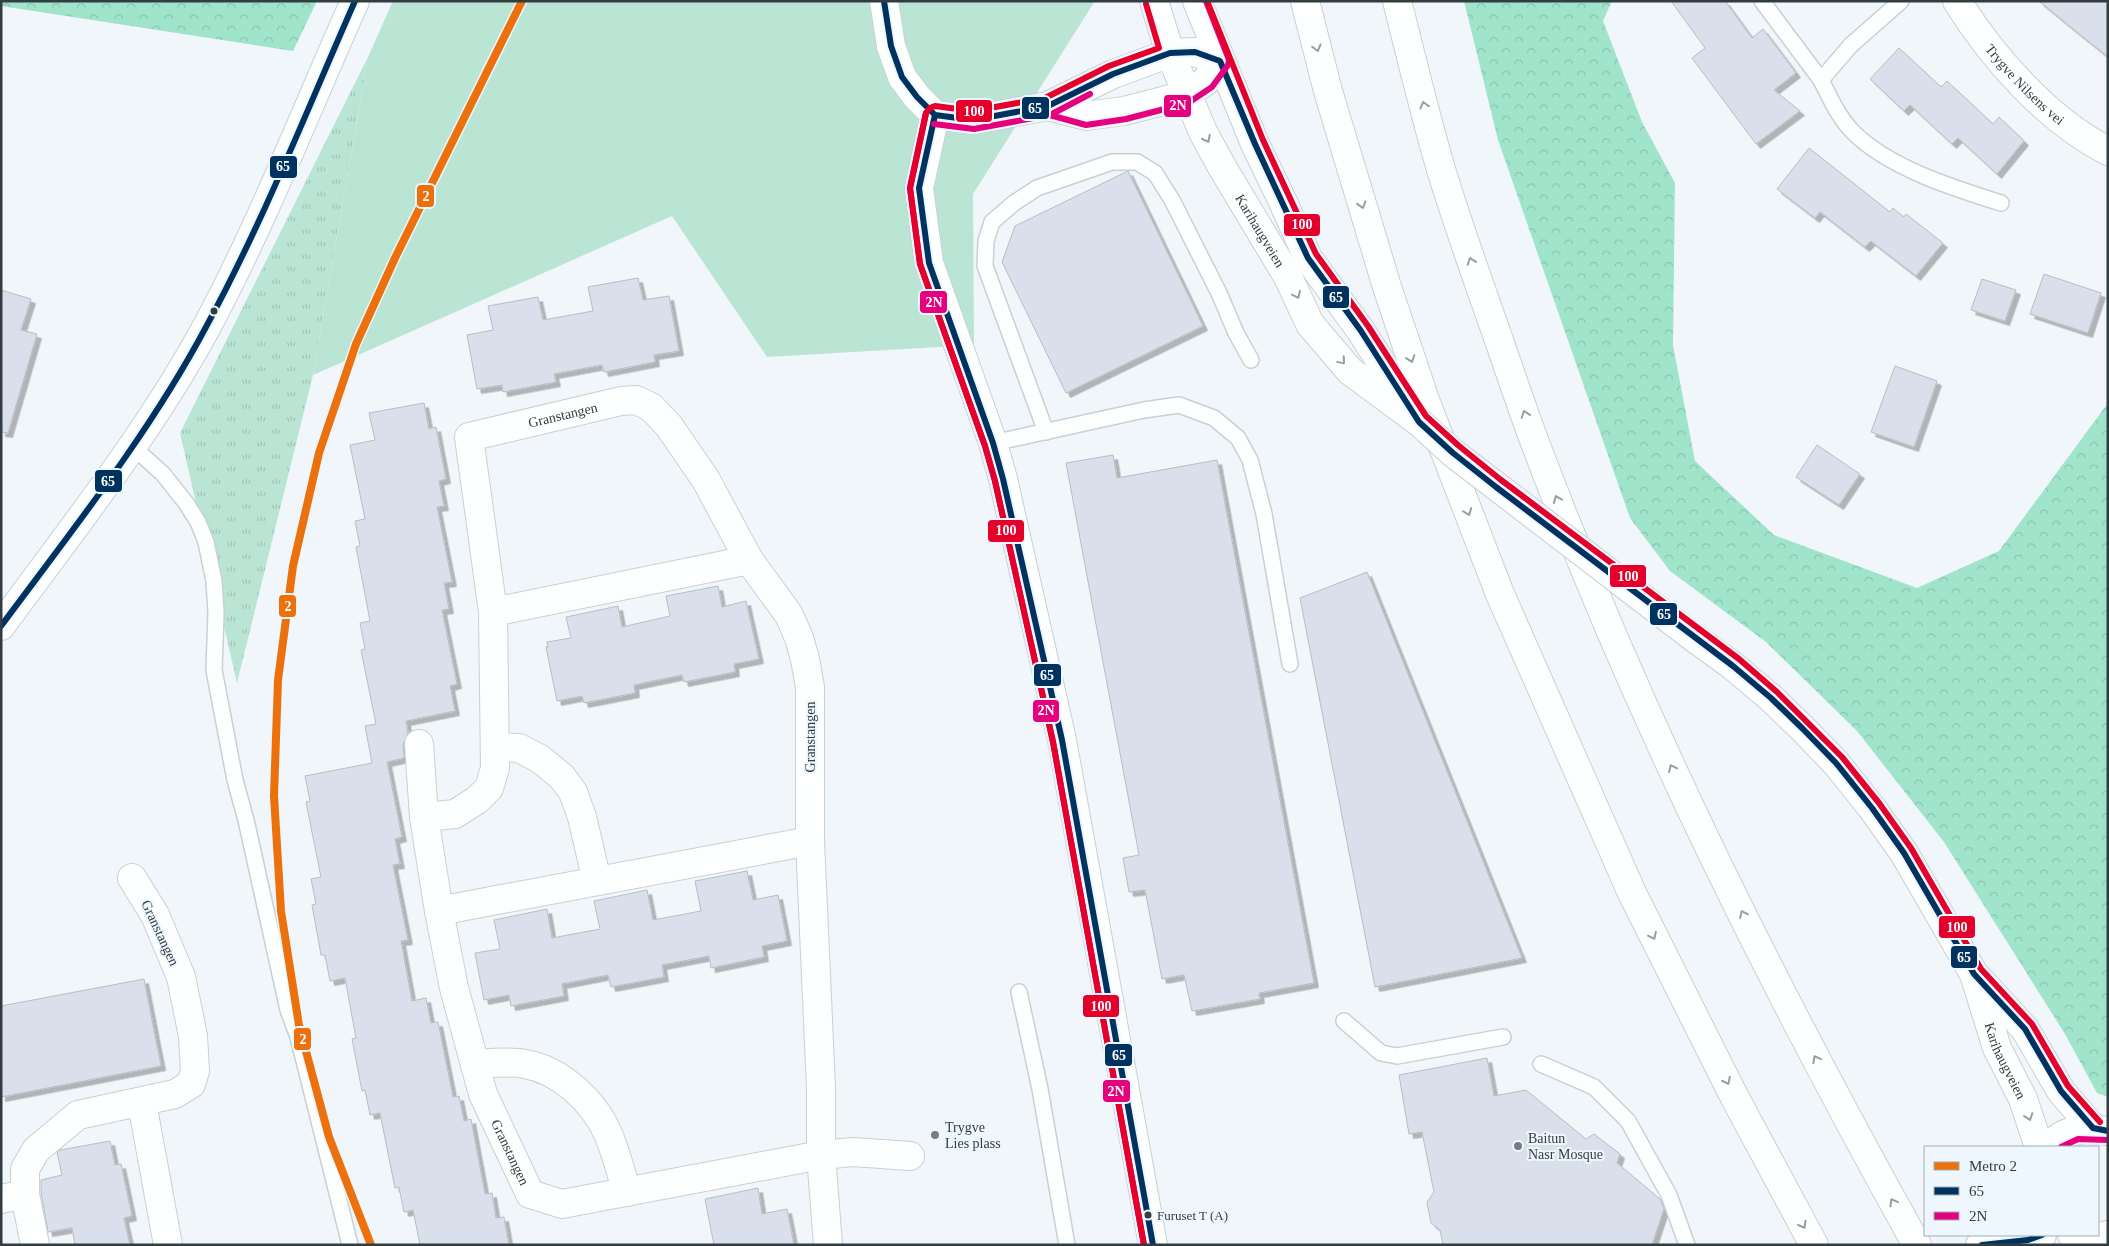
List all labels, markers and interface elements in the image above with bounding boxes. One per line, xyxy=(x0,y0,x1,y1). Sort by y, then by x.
street label: Trygve Nilsens vei xyxy=(1983,41,2067,128)
one-way arrow xyxy=(1311,44,1322,53)
line badge: 2N xyxy=(1163,94,1192,118)
line badge: 65 xyxy=(1021,96,1050,120)
text: 2N xyxy=(1169,98,1187,113)
line badge: 100 xyxy=(955,99,993,123)
text: 65 xyxy=(1028,101,1042,116)
one-way arrow xyxy=(1419,102,1429,110)
text: 100 xyxy=(964,104,985,119)
one-way arrow xyxy=(1201,134,1211,143)
line badge: 65 xyxy=(269,155,298,179)
text: 65 xyxy=(276,159,290,174)
line badge: 2 xyxy=(416,184,435,208)
text: 2 xyxy=(423,189,430,204)
street label: Karihaugveien xyxy=(1233,191,1288,270)
one-way arrow xyxy=(1356,200,1366,208)
line badge: 100 xyxy=(1283,213,1321,237)
text: 100 xyxy=(1292,217,1313,232)
one-way arrow xyxy=(1467,257,1477,265)
line badge: 65 xyxy=(1322,285,1350,309)
line badge: 2N xyxy=(919,290,948,314)
one-way arrow xyxy=(1290,290,1301,299)
text: 65 xyxy=(1329,290,1343,305)
text: 2N xyxy=(925,295,943,310)
unlabelled marker xyxy=(209,306,219,316)
one-way arrow xyxy=(1405,355,1415,363)
one-way arrow xyxy=(1336,356,1345,365)
street label: Granstangen xyxy=(527,399,599,430)
one-way arrow xyxy=(1521,410,1531,419)
line badge: 65 xyxy=(94,469,123,493)
text: 65 xyxy=(101,474,115,489)
one-way arrow xyxy=(1553,496,1563,504)
one-way arrow xyxy=(1462,507,1472,515)
line badge: 100 xyxy=(987,519,1025,543)
text: 100 xyxy=(996,523,1017,538)
line badge: 100 xyxy=(1609,564,1647,588)
text: 100 xyxy=(1618,569,1639,584)
line badge: 2 xyxy=(278,594,297,618)
text: 2 xyxy=(285,599,292,614)
line badge: 65 xyxy=(1649,602,1678,626)
text: 65 xyxy=(1657,607,1671,622)
line badge: 65 xyxy=(1033,663,1062,687)
text: 65 xyxy=(1040,668,1054,683)
line badge: 2N xyxy=(1032,699,1060,723)
street label: Granstangen xyxy=(803,702,818,772)
text: 2N xyxy=(1037,703,1055,718)
one-way arrow xyxy=(1668,764,1679,773)
street label: Granstangen xyxy=(138,898,182,968)
one-way arrow xyxy=(1739,911,1749,920)
line badge: 100 xyxy=(1938,915,1976,939)
text: 100 xyxy=(1947,920,1968,935)
one-way arrow xyxy=(1647,931,1657,940)
line badge: 65 xyxy=(1950,945,1978,969)
text: 65 xyxy=(1957,950,1971,965)
line badge: 100 xyxy=(1082,994,1120,1018)
text: 100 xyxy=(1091,999,1112,1014)
street label: Karihaugveien xyxy=(1982,1021,2029,1101)
line badge: 2 xyxy=(293,1027,312,1051)
text: 2 xyxy=(300,1032,307,1047)
line badge: 65 xyxy=(1104,1043,1133,1067)
text: 65 xyxy=(1112,1048,1126,1063)
one-way arrow xyxy=(1812,1056,1822,1065)
one-way arrow xyxy=(1721,1076,1731,1085)
line badge: 2N xyxy=(1102,1079,1131,1103)
text: 2N xyxy=(1107,1084,1125,1099)
one-way arrow xyxy=(2023,1112,2033,1121)
street label: Granstangen xyxy=(489,1117,532,1187)
place label: Trygve Lies plass xyxy=(945,1120,1001,1151)
marker: Trygve Lies plass xyxy=(929,1129,941,1141)
place label: Baitun Nasr Mosque xyxy=(1528,1131,1603,1162)
marker: Baitun Nasr Mosque xyxy=(1512,1140,1524,1152)
legend xyxy=(1924,1146,2099,1236)
text: Metro 2 xyxy=(1969,1158,2017,1174)
text: 65 xyxy=(1969,1183,1984,1199)
one-way arrow xyxy=(1890,1199,1900,1208)
place label: Furuset T (A) xyxy=(1157,1208,1228,1223)
text: 2N xyxy=(1969,1208,1988,1224)
marker: Furuset T (A) xyxy=(1143,1210,1153,1220)
one-way arrow xyxy=(1797,1219,1807,1228)

